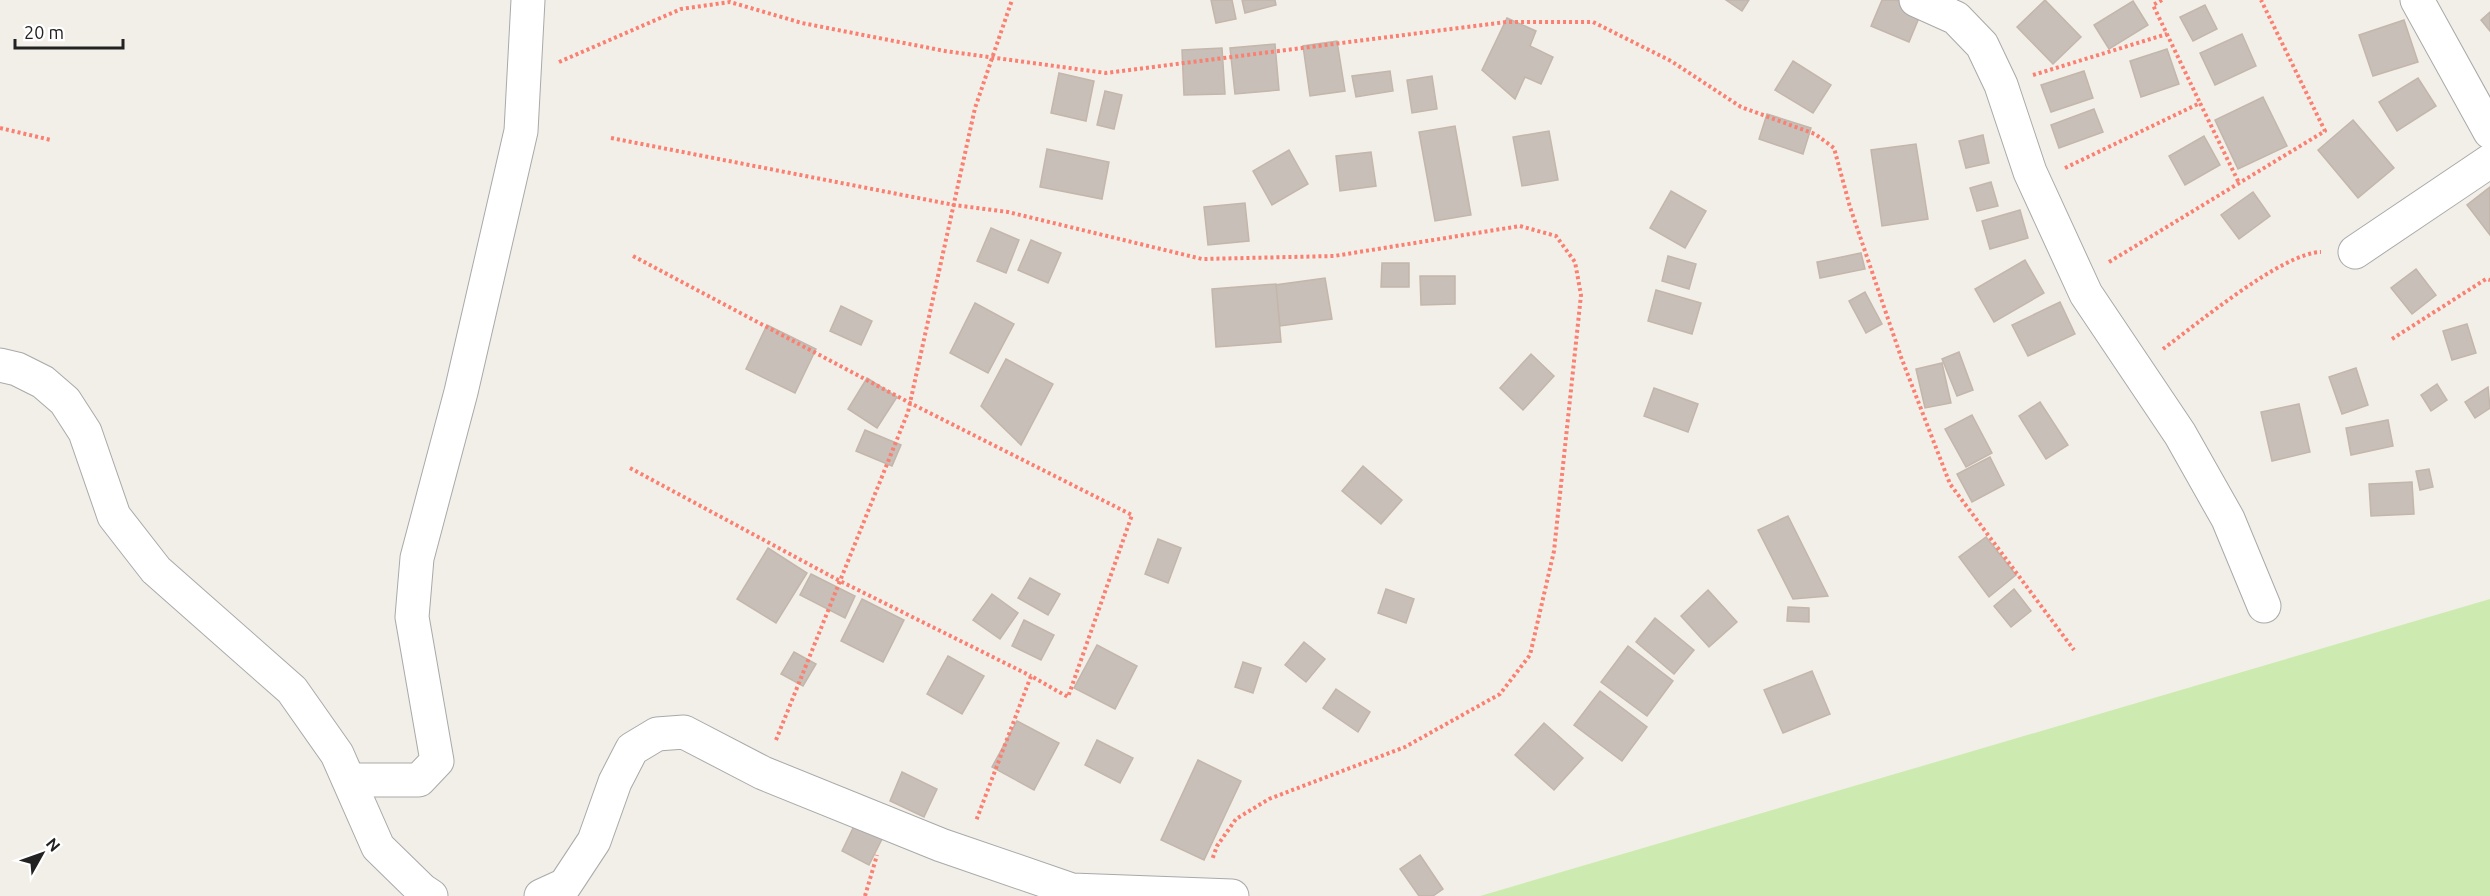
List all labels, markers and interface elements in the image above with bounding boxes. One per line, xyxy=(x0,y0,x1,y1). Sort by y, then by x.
scale bar xyxy=(15,12,123,50)
text: 20 m xyxy=(24,22,64,42)
north arrow xyxy=(12,824,72,884)
text: N xyxy=(43,834,64,855)

